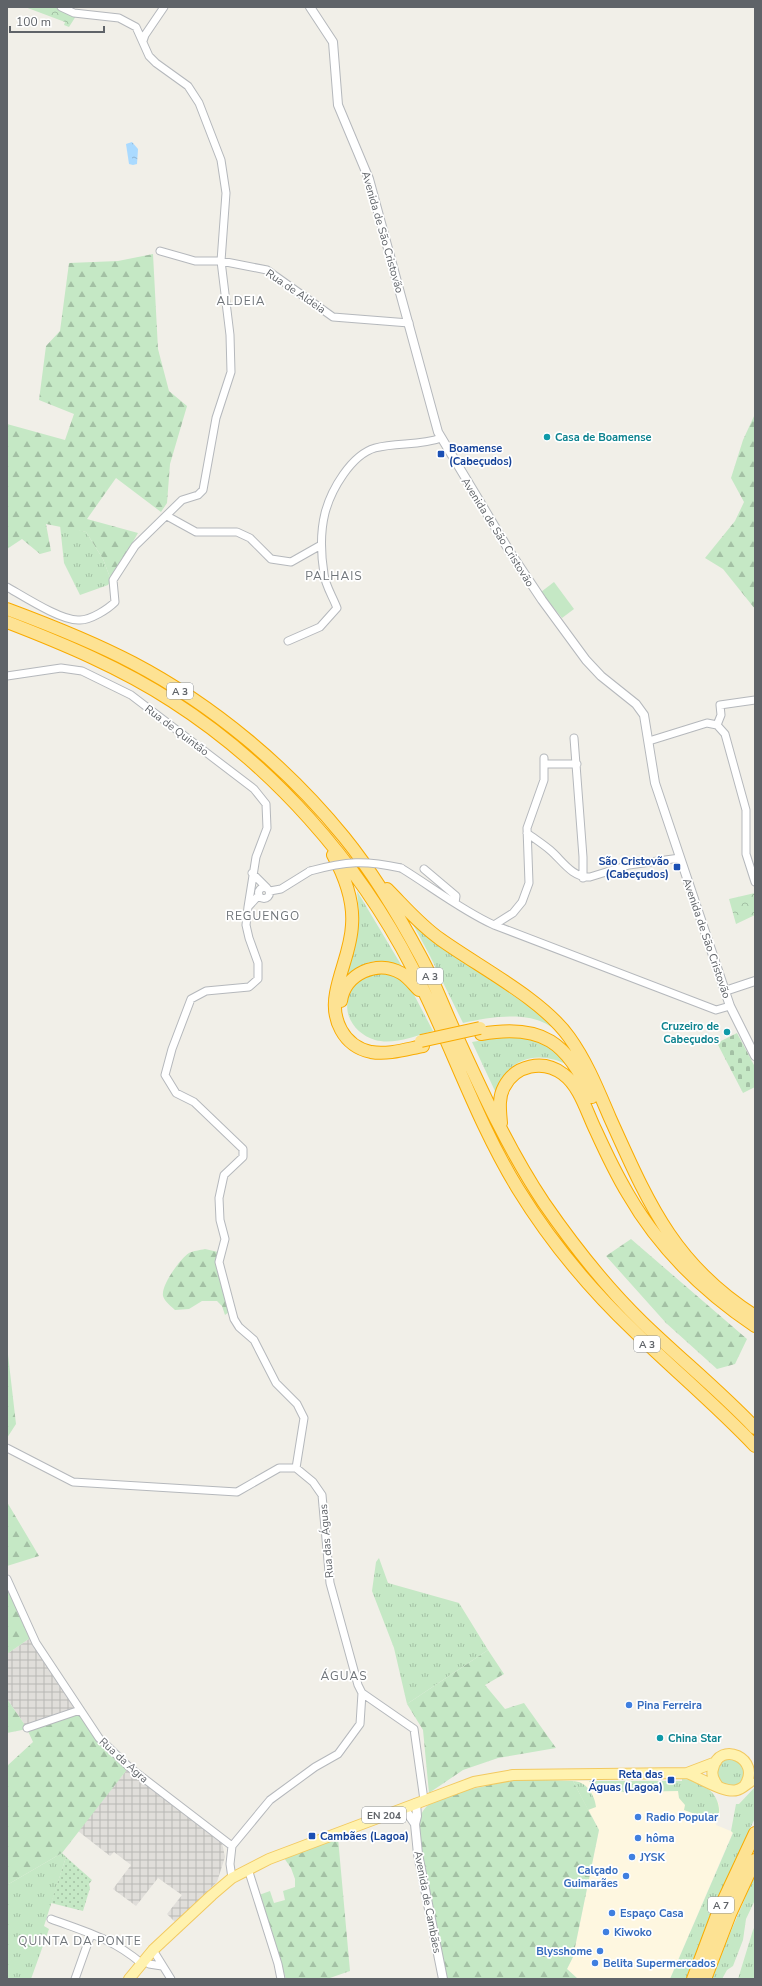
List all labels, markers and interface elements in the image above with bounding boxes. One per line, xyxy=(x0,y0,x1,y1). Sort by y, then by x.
scale bar xyxy=(10,8,104,34)
text: 100 m xyxy=(16,14,51,30)
street label: Avenida de São Cristovão xyxy=(358,169,407,295)
street label: Rua de Aldeia xyxy=(263,266,329,317)
district label: ALDEIA xyxy=(217,293,265,309)
place label: Casa de Boamense xyxy=(555,430,652,445)
marker: Casa de Boamense xyxy=(542,432,552,442)
place label: Boamense (Cabeçudos) xyxy=(449,441,513,469)
marker: Boamense (Cabeçudos) xyxy=(436,449,446,459)
street label: Avenida de São Cristovão xyxy=(458,475,537,590)
district label: PALHAIS xyxy=(305,568,363,584)
road number: A 3 xyxy=(167,683,193,699)
street label: Rua de Quintão xyxy=(142,701,212,759)
place label: São Cristovão (Cabeçudos) xyxy=(598,854,669,882)
marker: São Cristovão (Cabeçudos) xyxy=(672,862,682,872)
street label: Avenida de São Cristovão xyxy=(679,876,734,1000)
district label: REGUENGO xyxy=(226,908,300,924)
road number: A 3 xyxy=(417,968,443,984)
place label: Cruzeiro de Cabeçudos xyxy=(661,1019,719,1047)
marker: Cruzeiro de Cabeçudos xyxy=(722,1027,732,1037)
road number: A 3 xyxy=(634,1336,660,1352)
street label: Rua das Águas xyxy=(315,1503,337,1579)
district label: ÁGUAS xyxy=(320,1668,368,1684)
place label: Pina Ferreira xyxy=(637,1698,702,1713)
marker: Pina Ferreira xyxy=(624,1700,634,1710)
place label: China Star xyxy=(668,1731,722,1746)
marker: China Star xyxy=(655,1733,665,1743)
street label: Rua da Agra xyxy=(96,1734,152,1787)
place label: Reta das Águas (Lagoa) xyxy=(588,1767,663,1795)
marker: Reta das Águas (Lagoa) xyxy=(666,1775,676,1785)
road number: EN 204 xyxy=(362,1807,406,1823)
place label: Radio Popular xyxy=(646,1810,719,1825)
marker: Radio Popular xyxy=(633,1812,643,1822)
place label: Cambães (Lagoa) xyxy=(320,1829,409,1844)
marker: Cambães (Lagoa) xyxy=(307,1831,317,1841)
place label: hôma xyxy=(646,1831,674,1846)
marker: hôma xyxy=(633,1833,643,1843)
street label: Avenida de Cambães xyxy=(410,1850,445,1955)
place label: JYSK xyxy=(639,1850,665,1865)
marker: JYSK xyxy=(627,1852,637,1862)
place label: Calçado Guimarães xyxy=(563,1863,618,1891)
marker: Calçado Guimarães xyxy=(621,1871,631,1881)
road number: A 7 xyxy=(708,1897,734,1913)
place label: Espaço Casa xyxy=(620,1906,684,1921)
marker: Espaço Casa xyxy=(607,1908,617,1918)
place label: Kiwoko xyxy=(614,1925,652,1940)
marker: Kiwoko xyxy=(601,1927,611,1937)
district label: QUINTA DA PONTE xyxy=(18,1933,142,1949)
place label: Blysshome xyxy=(536,1944,592,1959)
marker: Blysshome xyxy=(595,1946,605,1956)
place label: Belita Supermercados xyxy=(603,1956,716,1971)
marker: Belita Supermercados xyxy=(590,1958,600,1968)

